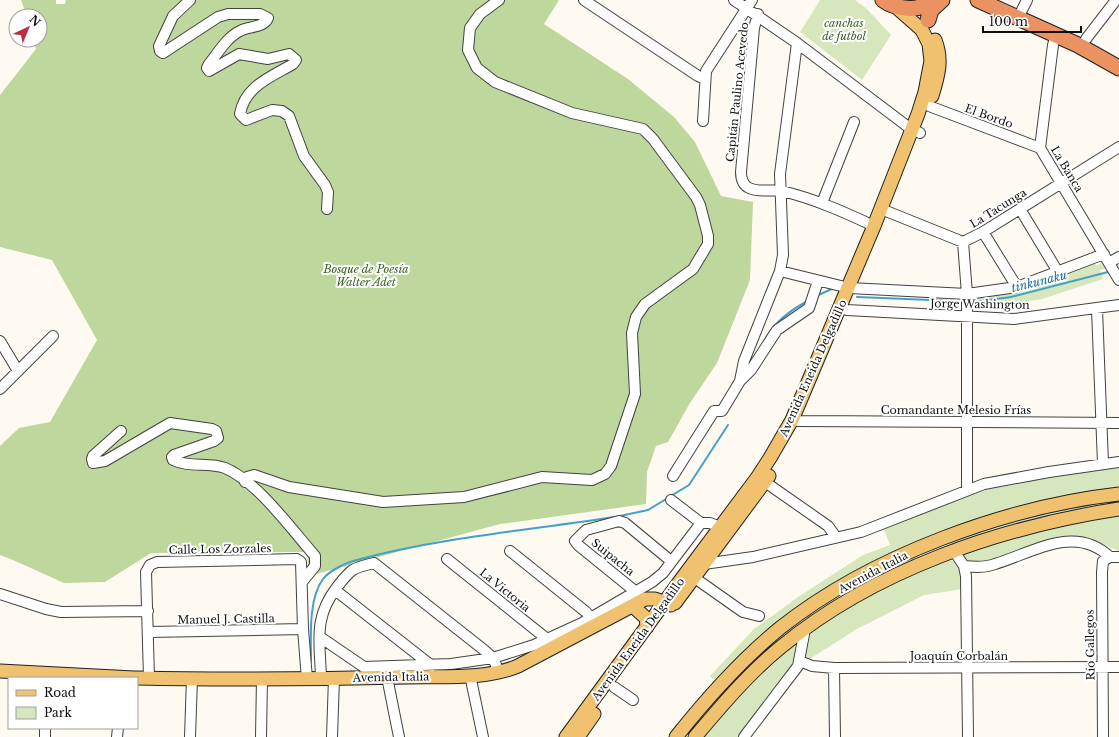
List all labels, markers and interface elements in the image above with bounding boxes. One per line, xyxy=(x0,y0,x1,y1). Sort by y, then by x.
north arrow xyxy=(8,8,48,48)
scale bar xyxy=(983,8,1081,34)
text: N xyxy=(26,12,44,30)
text: 100 m xyxy=(989,14,1028,29)
park label: canchas de futbol xyxy=(822,16,866,43)
street label: Capitán Paulino Acevedo xyxy=(723,21,751,163)
street label: El Bordo xyxy=(963,101,1015,131)
street label: La Banca xyxy=(1048,143,1087,195)
street label: La Tacunga xyxy=(967,185,1030,231)
park label: Bosque de Poesía Walter Adet xyxy=(322,262,409,289)
water label: tinkunaku xyxy=(1010,267,1068,295)
street label: Jorge Washington xyxy=(928,296,1030,312)
street label: Avenida Eneida Delgadillo xyxy=(776,297,850,440)
street label: Comandante Melesio Frías xyxy=(881,403,1031,417)
street label: Suipacha xyxy=(589,535,638,579)
street label: Calle Los Zorzales xyxy=(168,541,272,557)
street label: Avenida Italia xyxy=(835,547,911,597)
street label: La Victoria xyxy=(477,565,534,615)
street label: Avenida Eneida Delgadillo xyxy=(588,575,687,704)
street label: Río Gallegos xyxy=(1082,610,1098,680)
street label: Manuel J. Castilla xyxy=(177,611,276,627)
street label: Joaquín Corbalán xyxy=(908,649,1008,663)
street label: Avenida Italia xyxy=(352,669,430,685)
legend xyxy=(8,677,138,729)
text: Road xyxy=(44,685,76,700)
text: Park xyxy=(44,705,72,720)

